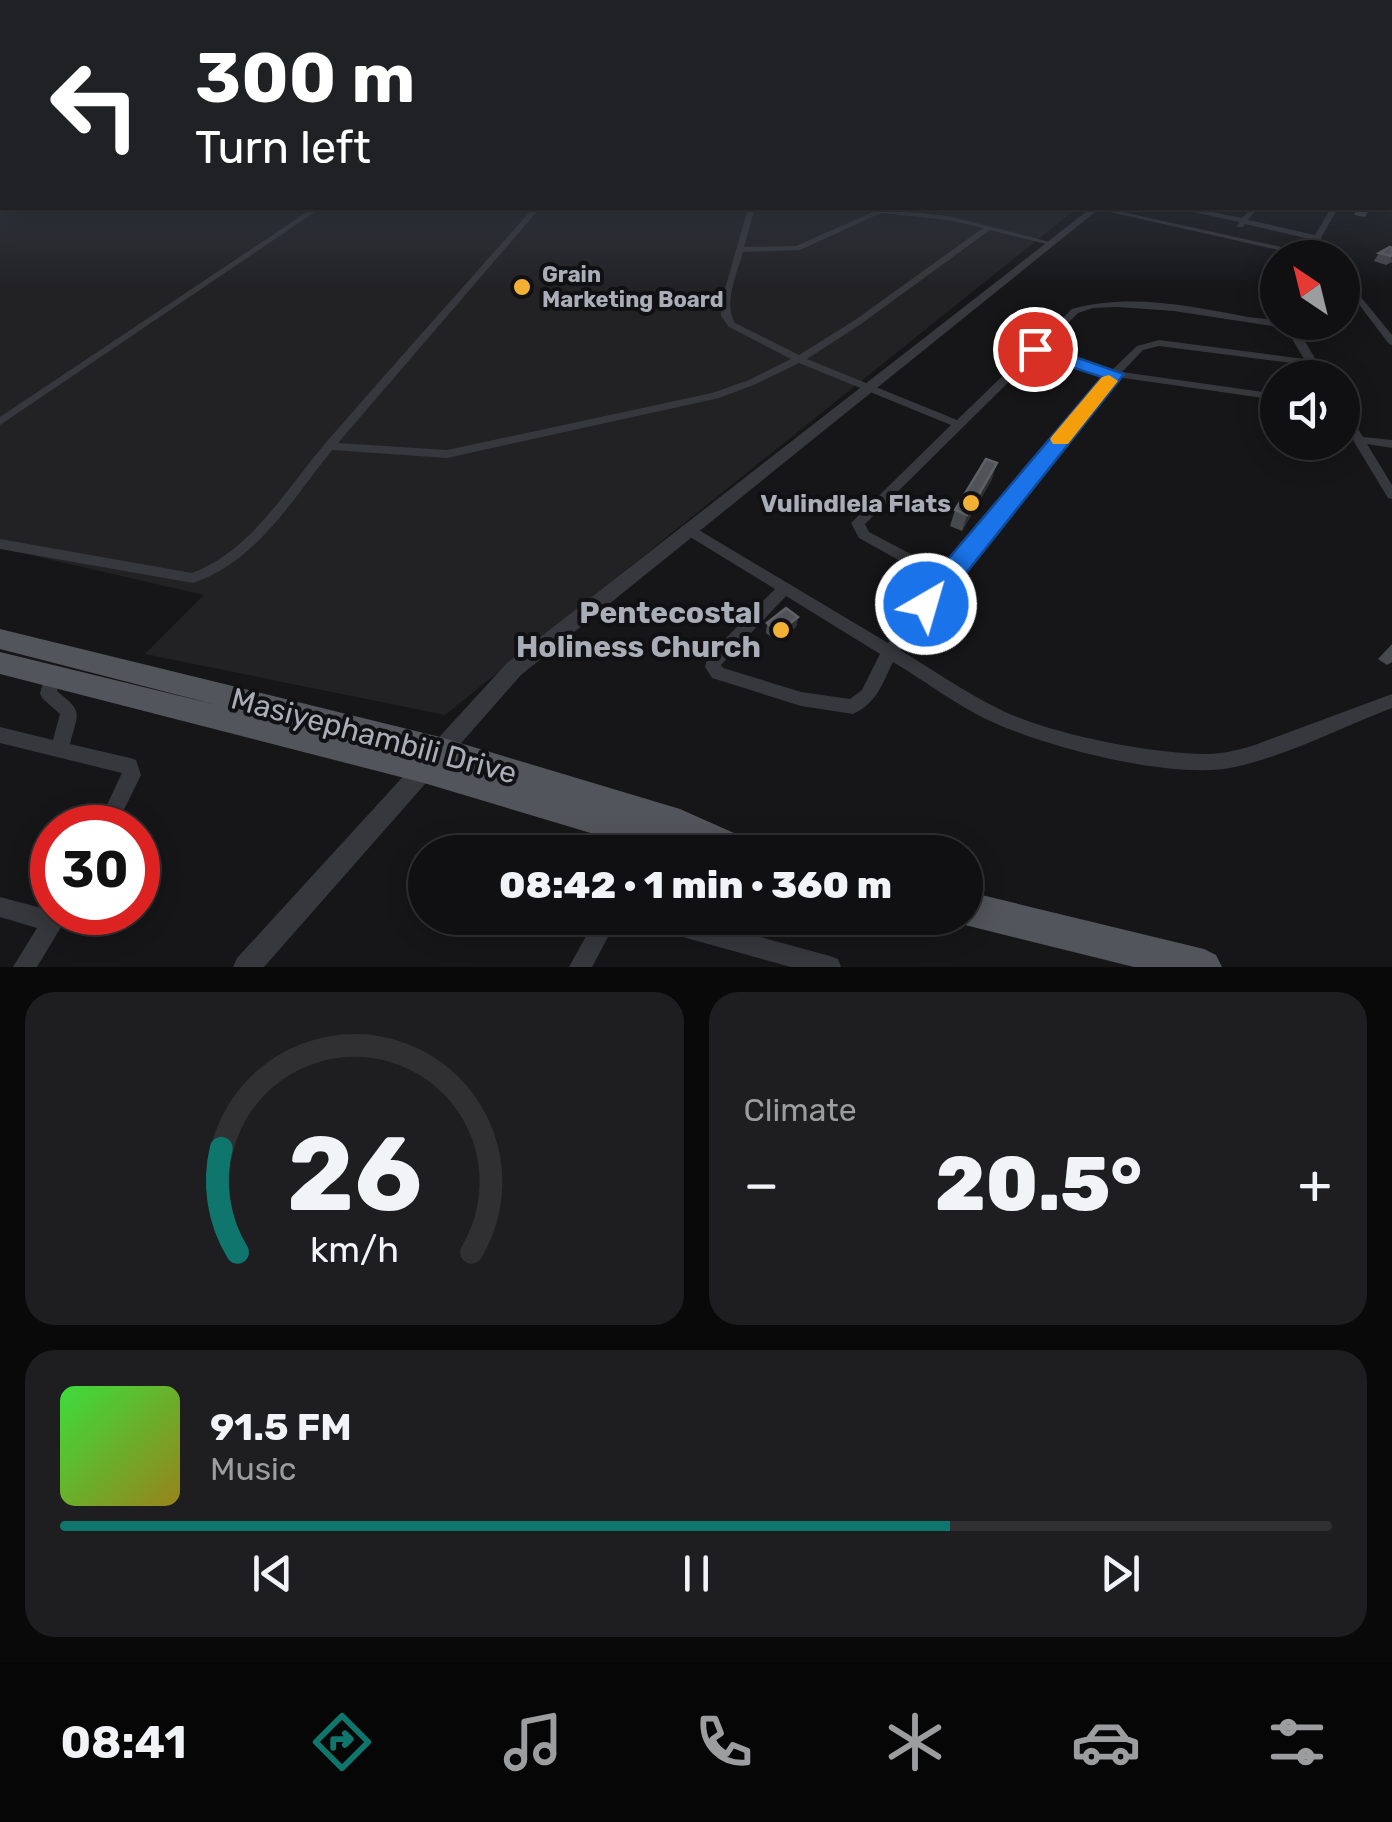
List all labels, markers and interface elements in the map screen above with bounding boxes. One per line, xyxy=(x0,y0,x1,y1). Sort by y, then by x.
text: 300 m xyxy=(195,37,415,120)
icon: left xyxy=(30,40,160,170)
text: Turn left xyxy=(195,121,371,174)
north arrow xyxy=(1260,240,1360,340)
map controls xyxy=(1260,240,1360,460)
place label: Grain Marketing Board xyxy=(542,261,724,313)
marker: Grain Marketing Board xyxy=(511,276,533,298)
pin xyxy=(993,307,1078,392)
icon: arrive xyxy=(1008,322,1063,377)
button: sound xyxy=(1260,360,1360,460)
place label: Vulindlela Flats xyxy=(760,489,951,518)
marker: Vulindlela Flats xyxy=(960,492,982,514)
position arrow xyxy=(874,552,978,656)
place label: Pentecostal Holiness Church xyxy=(516,595,761,665)
marker: Pentecostal Holiness Church xyxy=(770,619,792,641)
street label: Masiyephambili Drive xyxy=(227,681,521,791)
speed limit sign: 30 xyxy=(30,805,160,935)
text: 08:42 · 1 min · 360 m xyxy=(499,862,892,908)
text: Climate xyxy=(744,1091,857,1129)
text: 26 xyxy=(287,1113,422,1236)
text: 20.5° xyxy=(935,1140,1142,1229)
text: − xyxy=(744,1152,779,1217)
text: + xyxy=(1298,1152,1332,1217)
text: km/h xyxy=(310,1229,399,1271)
text: 91.5 FM xyxy=(210,1404,352,1450)
text: Music xyxy=(210,1450,296,1488)
icon: previous xyxy=(245,1546,300,1601)
icon: pause xyxy=(669,1546,724,1601)
icon: next xyxy=(1093,1546,1148,1601)
icon: directions xyxy=(307,1707,377,1777)
icon: music xyxy=(498,1707,568,1777)
icon: phone xyxy=(689,1707,759,1777)
icon: climate xyxy=(880,1707,950,1777)
icon: car xyxy=(1071,1707,1141,1777)
icon: filters xyxy=(1262,1707,1332,1777)
text: 08:41 xyxy=(60,1716,187,1769)

